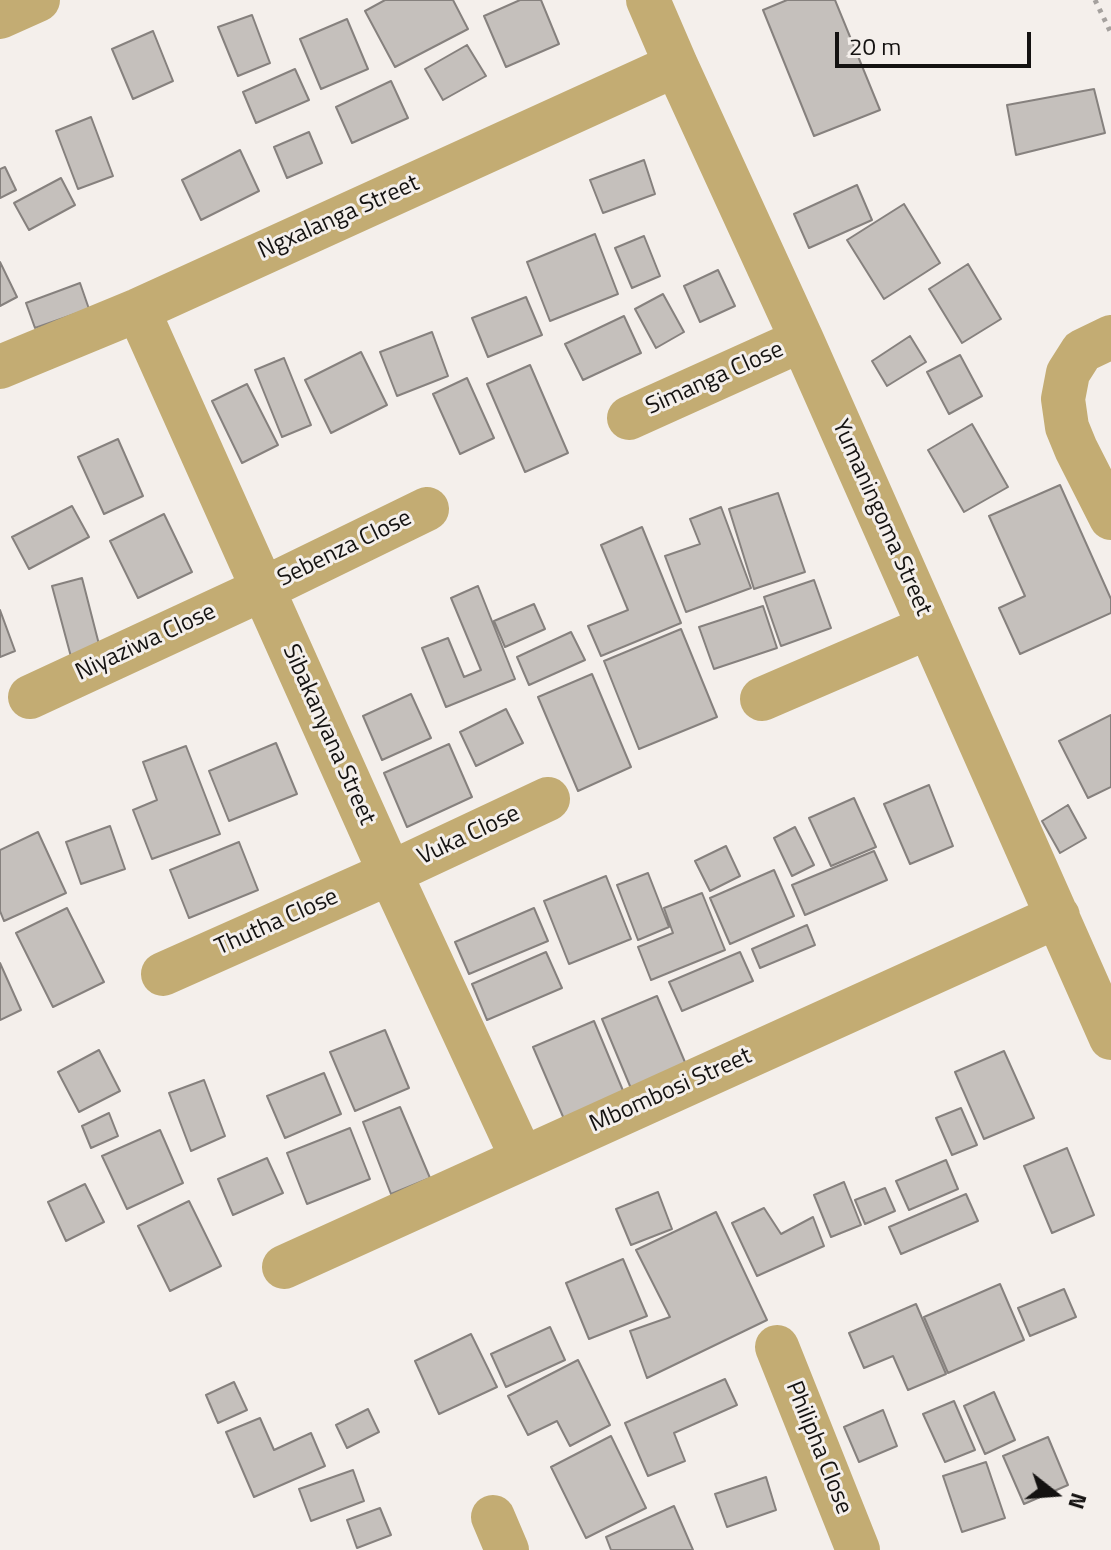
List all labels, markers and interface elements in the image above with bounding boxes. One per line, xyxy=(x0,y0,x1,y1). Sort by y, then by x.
scale bar xyxy=(839,16,1035,66)
text: 20 m xyxy=(849,28,901,64)
street label: Ngxalanga Street xyxy=(254,170,424,266)
street label: Simanga Close xyxy=(642,336,788,422)
street label: Yumaningoma Street xyxy=(825,415,937,621)
street label: Sebenza Close xyxy=(273,504,417,594)
street label: Niyaziwa Close xyxy=(71,598,221,688)
street label: Sibakanyana Street xyxy=(275,640,381,830)
street label: Vuka Close xyxy=(413,800,525,872)
street label: Thutha Close xyxy=(211,883,343,963)
street label: Mbombosi Street xyxy=(585,1042,757,1140)
street label: Philipha Close xyxy=(778,1377,858,1519)
north arrow xyxy=(1015,1454,1095,1534)
text: N xyxy=(1059,1489,1096,1513)

